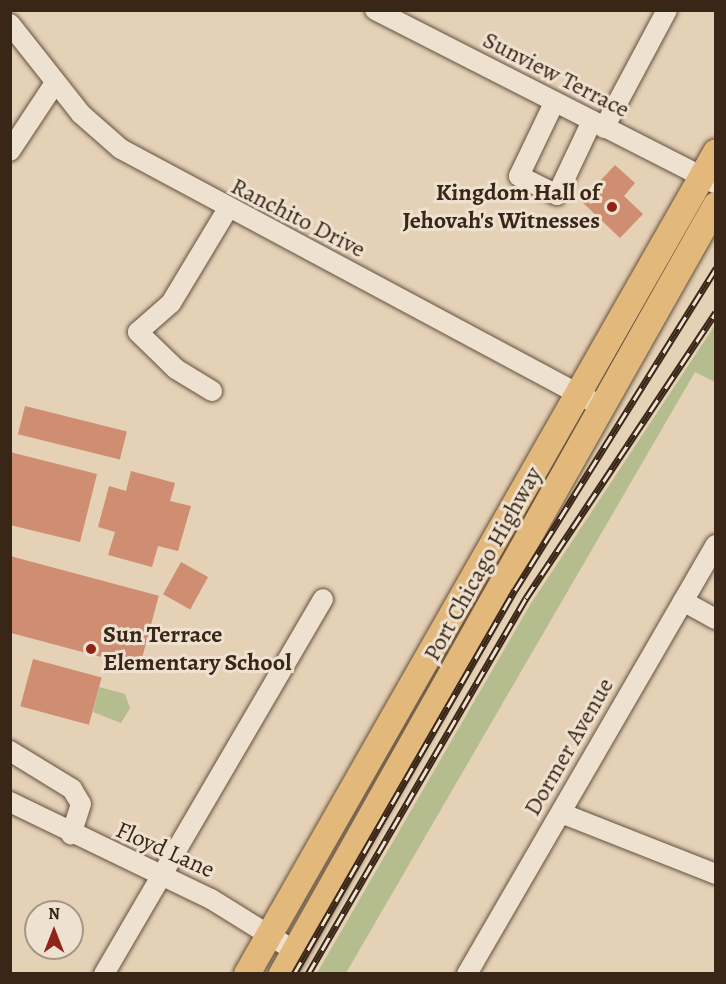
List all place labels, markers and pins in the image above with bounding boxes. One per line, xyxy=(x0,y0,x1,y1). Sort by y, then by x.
place label: Kingdom Hall of Jehovah's Witnesses xyxy=(402,179,600,235)
marker: Kingdom Hall of Jehovah's Witnesses xyxy=(605,200,619,214)
place label: Sun Terrace Elementary School xyxy=(103,621,291,677)
marker: Sun Terrace Elementary School xyxy=(84,642,98,656)

